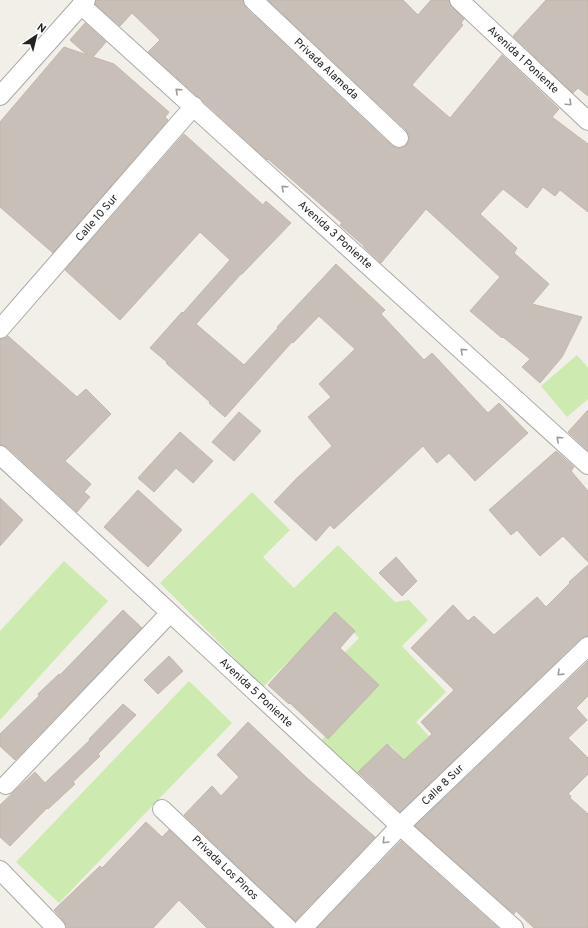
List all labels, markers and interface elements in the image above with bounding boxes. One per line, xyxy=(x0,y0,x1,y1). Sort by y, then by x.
north arrow xyxy=(16,16,56,56)
text: N xyxy=(34,21,48,37)
street label: Avenida 1 Poniente xyxy=(484,23,562,97)
street label: Privada Alameda xyxy=(291,35,361,103)
one-way arrow xyxy=(175,89,182,96)
one-way arrow xyxy=(564,98,572,106)
one-way arrow xyxy=(281,185,289,193)
street label: Calle 10 Sur xyxy=(73,191,122,245)
street label: Avenida 3 Poniente xyxy=(295,198,375,272)
one-way arrow xyxy=(460,348,468,356)
one-way arrow xyxy=(556,436,564,443)
street label: Avenida 5 Poniente xyxy=(216,655,296,731)
one-way arrow xyxy=(557,668,565,676)
street label: Calle 8 Sur xyxy=(419,761,468,809)
street label: Privada Los Pinos xyxy=(189,833,261,903)
one-way arrow xyxy=(383,836,390,844)

